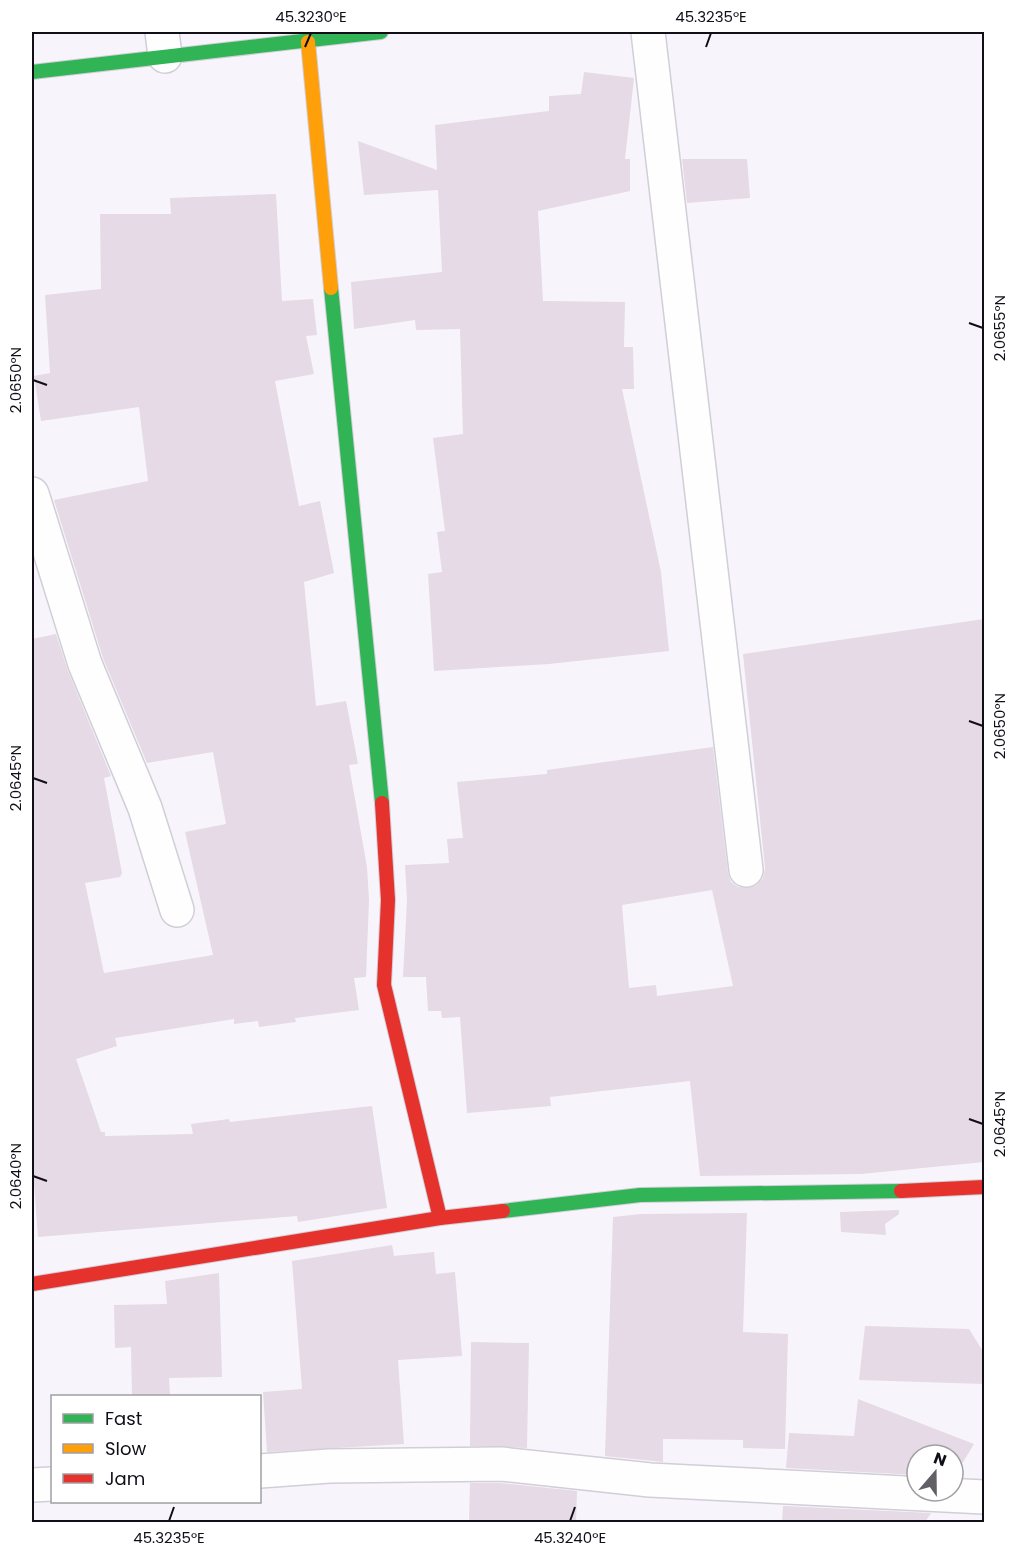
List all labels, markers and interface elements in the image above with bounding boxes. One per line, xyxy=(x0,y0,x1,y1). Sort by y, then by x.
text: 45.3230°E xyxy=(275,6,347,27)
text: 45.3235°E xyxy=(675,6,747,27)
text: 2.0655°N xyxy=(989,295,1010,361)
text: 2.0650°N xyxy=(5,347,26,413)
text: 2.0650°N xyxy=(989,693,1010,759)
text: 2.0645°N xyxy=(5,745,26,811)
text: 2.0645°N xyxy=(989,1091,1010,1157)
text: 2.0640°N xyxy=(5,1143,26,1209)
legend xyxy=(51,1395,261,1503)
text: Fast xyxy=(105,1406,142,1431)
text: Slow xyxy=(105,1436,147,1461)
north arrow xyxy=(905,1443,965,1503)
text: N xyxy=(930,1447,950,1472)
text: Jam xyxy=(105,1466,145,1491)
text: 45.3235°E xyxy=(133,1527,205,1548)
text: 45.3240°E xyxy=(534,1527,606,1548)

